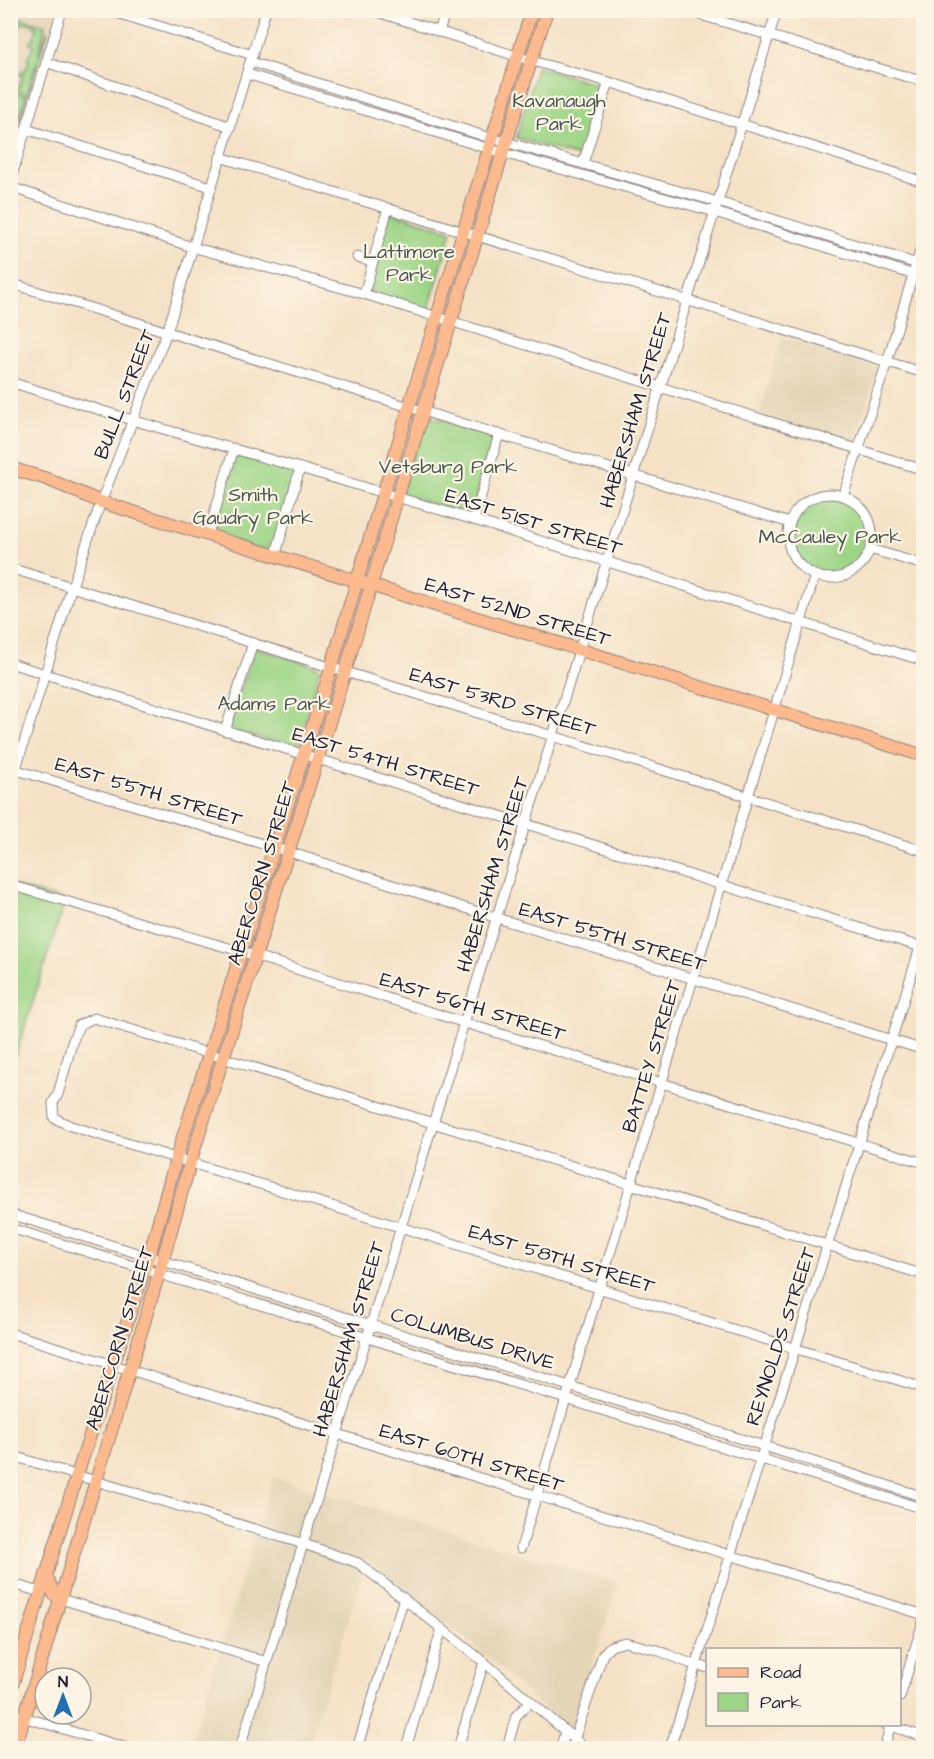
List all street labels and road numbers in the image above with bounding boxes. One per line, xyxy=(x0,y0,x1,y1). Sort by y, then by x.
street label: HABERSHAM STREET xyxy=(593,308,679,512)
street label: BULL STREET xyxy=(87,325,163,463)
street label: EAST 51ST STREET xyxy=(442,482,626,562)
street label: EAST 52ND STREET xyxy=(421,570,614,654)
street label: EAST 53RD STREET xyxy=(406,660,600,744)
street label: EAST 54TH STREET xyxy=(289,720,483,804)
street label: EAST 55TH STREET xyxy=(52,750,246,834)
street label: HABERSHAM STREET xyxy=(450,772,536,976)
street label: ABERCORN STREET xyxy=(221,777,303,969)
street label: EAST 55TH STREET xyxy=(516,895,710,979)
street label: EAST 56TH STREET xyxy=(376,965,570,1049)
street label: BATTEY STREET xyxy=(615,976,689,1136)
street label: EAST 58TH STREET xyxy=(465,1217,659,1301)
street label: HABERSHAM STREET xyxy=(306,1237,392,1441)
street label: ABERCORN STREET xyxy=(79,1242,161,1434)
street label: REYNOLDS STREET xyxy=(739,1243,823,1429)
street label: COLUMBUS DRIVE xyxy=(387,1301,558,1377)
street label: EAST 60TH STREET xyxy=(376,1417,568,1499)

